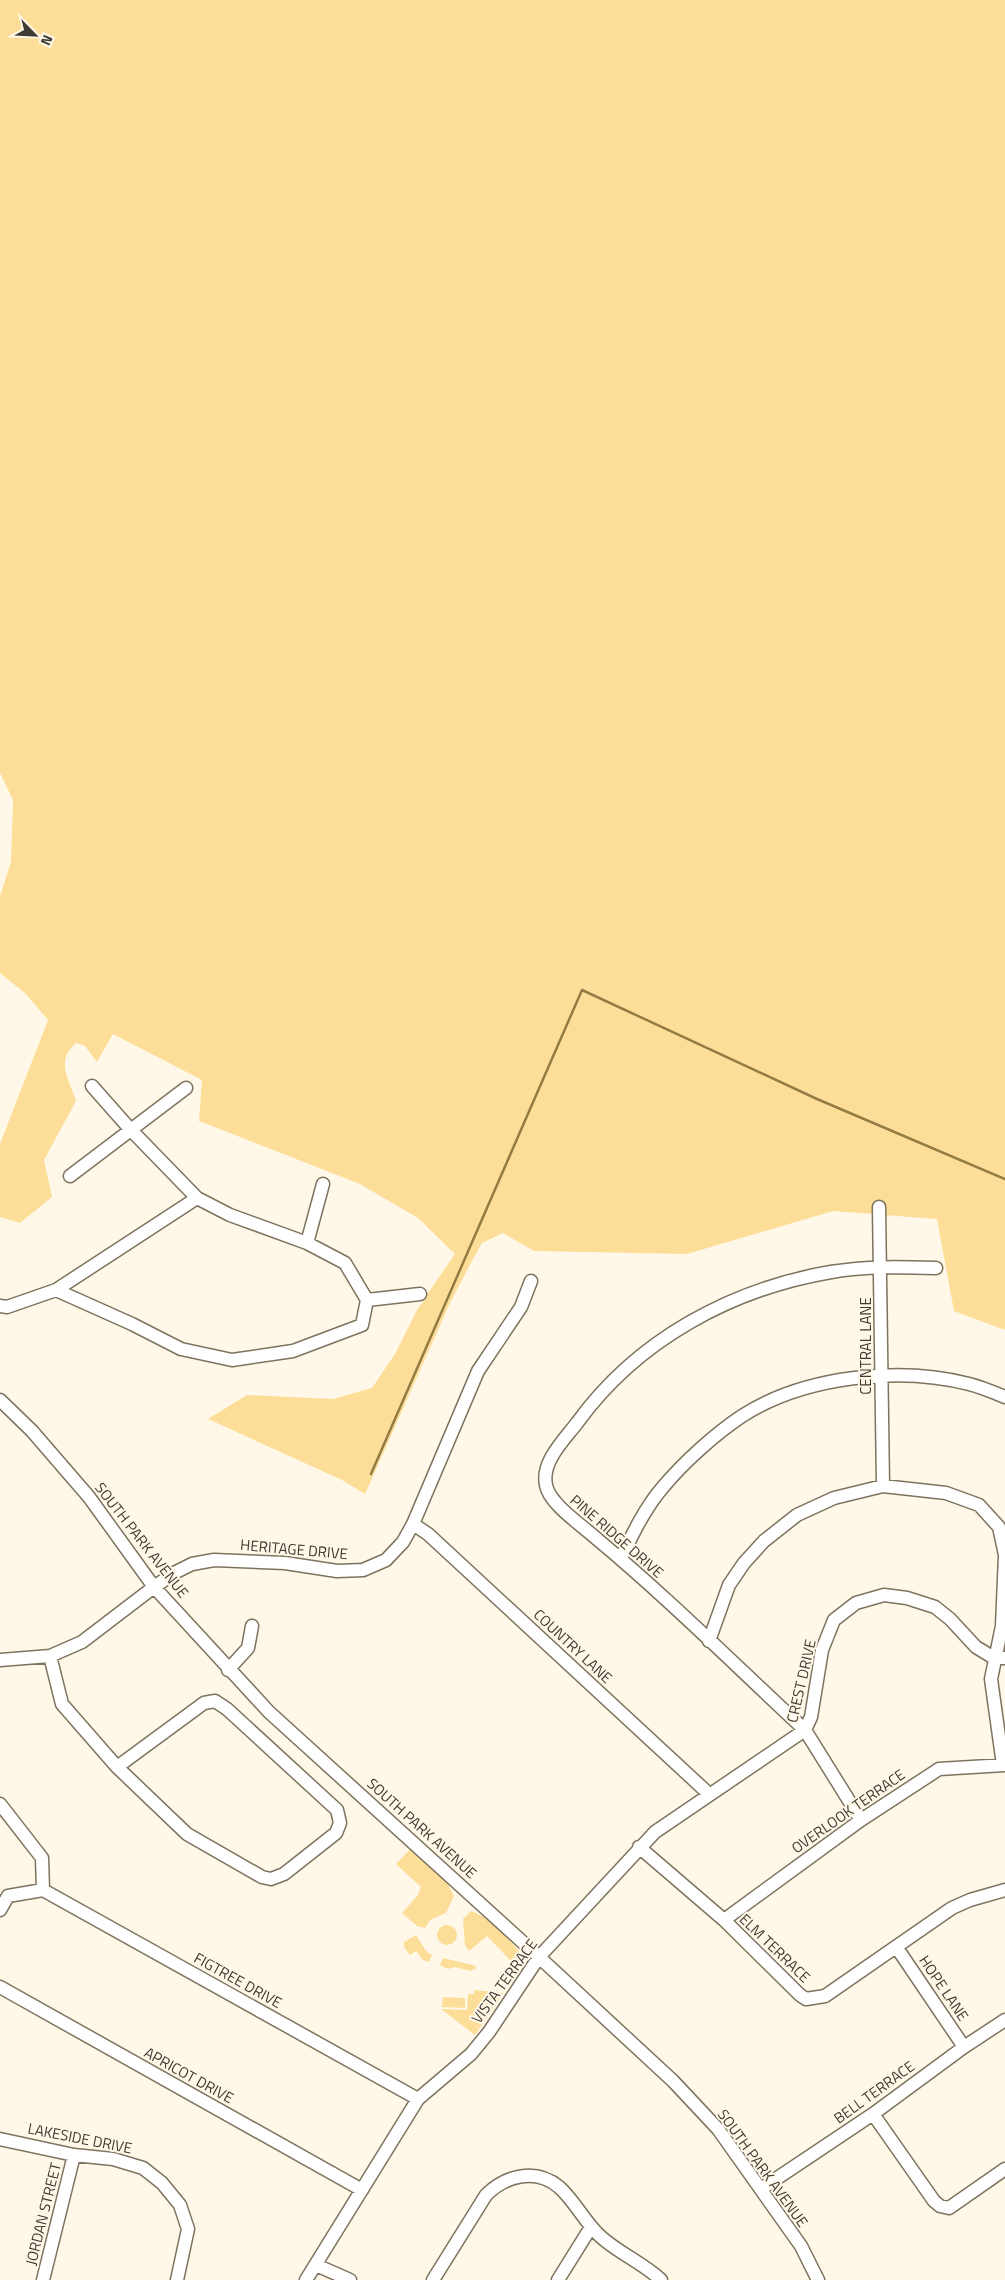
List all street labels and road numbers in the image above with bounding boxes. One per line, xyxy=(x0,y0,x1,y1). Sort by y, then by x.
street label: CENTRAL LANE xyxy=(854,1297,877,1395)
street label: SOUTH PARK AVENUE xyxy=(90,1477,194,1603)
street label: PINE RIDGE DRIVE xyxy=(565,1489,669,1583)
street label: HERITAGE DRIVE xyxy=(239,1533,349,1565)
street label: COUNTRY LANE xyxy=(528,1603,618,1689)
street label: CREST DRIVE xyxy=(780,1637,822,1725)
street label: OVERLOOK TERRACE xyxy=(786,1763,910,1859)
street label: SOUTH PARK AVENUE xyxy=(362,1772,482,1884)
street label: ELM TERRACE xyxy=(734,1908,816,1988)
street label: VISTA TERRACE xyxy=(465,1934,543,2028)
street label: FIGTREE DRIVE xyxy=(190,1946,286,2014)
street label: HOPE LANE xyxy=(913,1950,975,2026)
street label: APRICOT DRIVE xyxy=(140,2041,238,2109)
street label: BELL TERRACE xyxy=(829,2055,919,2129)
street label: SOUTH PARK AVENUE xyxy=(712,2104,814,2232)
street label: LAKESIDE DRIVE xyxy=(26,2117,134,2159)
street label: JORDAN STREET xyxy=(19,2160,67,2268)

